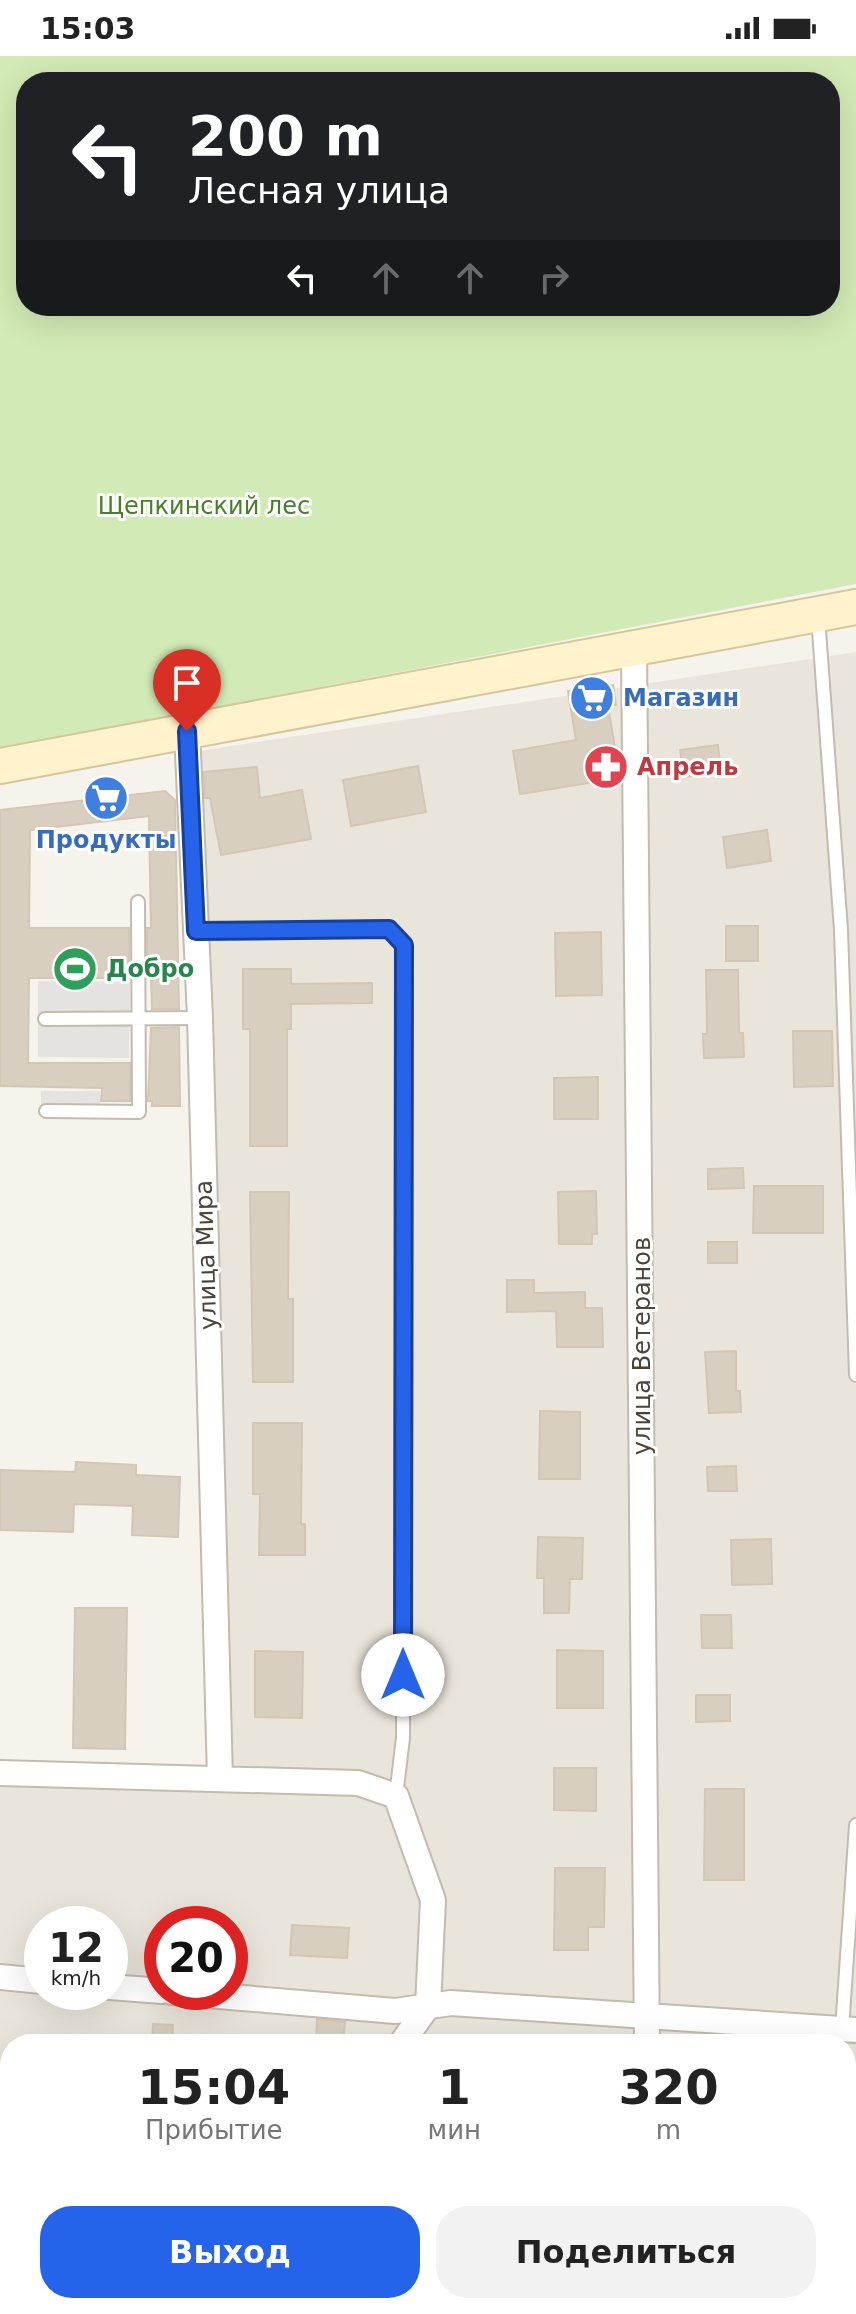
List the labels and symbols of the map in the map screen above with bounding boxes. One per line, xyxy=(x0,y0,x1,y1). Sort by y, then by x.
park label: Щепкинский лес xyxy=(98,492,310,520)
pin xyxy=(153,649,221,731)
supermarket icon: Магазин xyxy=(568,674,616,722)
place label: Магазин xyxy=(623,684,739,712)
pharmacy icon: Апрель xyxy=(582,743,630,791)
place label: Апрель xyxy=(637,753,738,781)
supermarket icon: Продукты xyxy=(82,774,130,822)
place label: Продукты xyxy=(36,826,176,854)
sports icon: Добро xyxy=(51,945,99,993)
place label: Добро xyxy=(106,955,194,983)
street label: улица Мира xyxy=(189,1180,223,1330)
street label: улица Ветеранов xyxy=(628,1237,656,1455)
position arrow xyxy=(361,1633,445,1717)
speed limit sign: 20 xyxy=(144,1906,248,2010)

